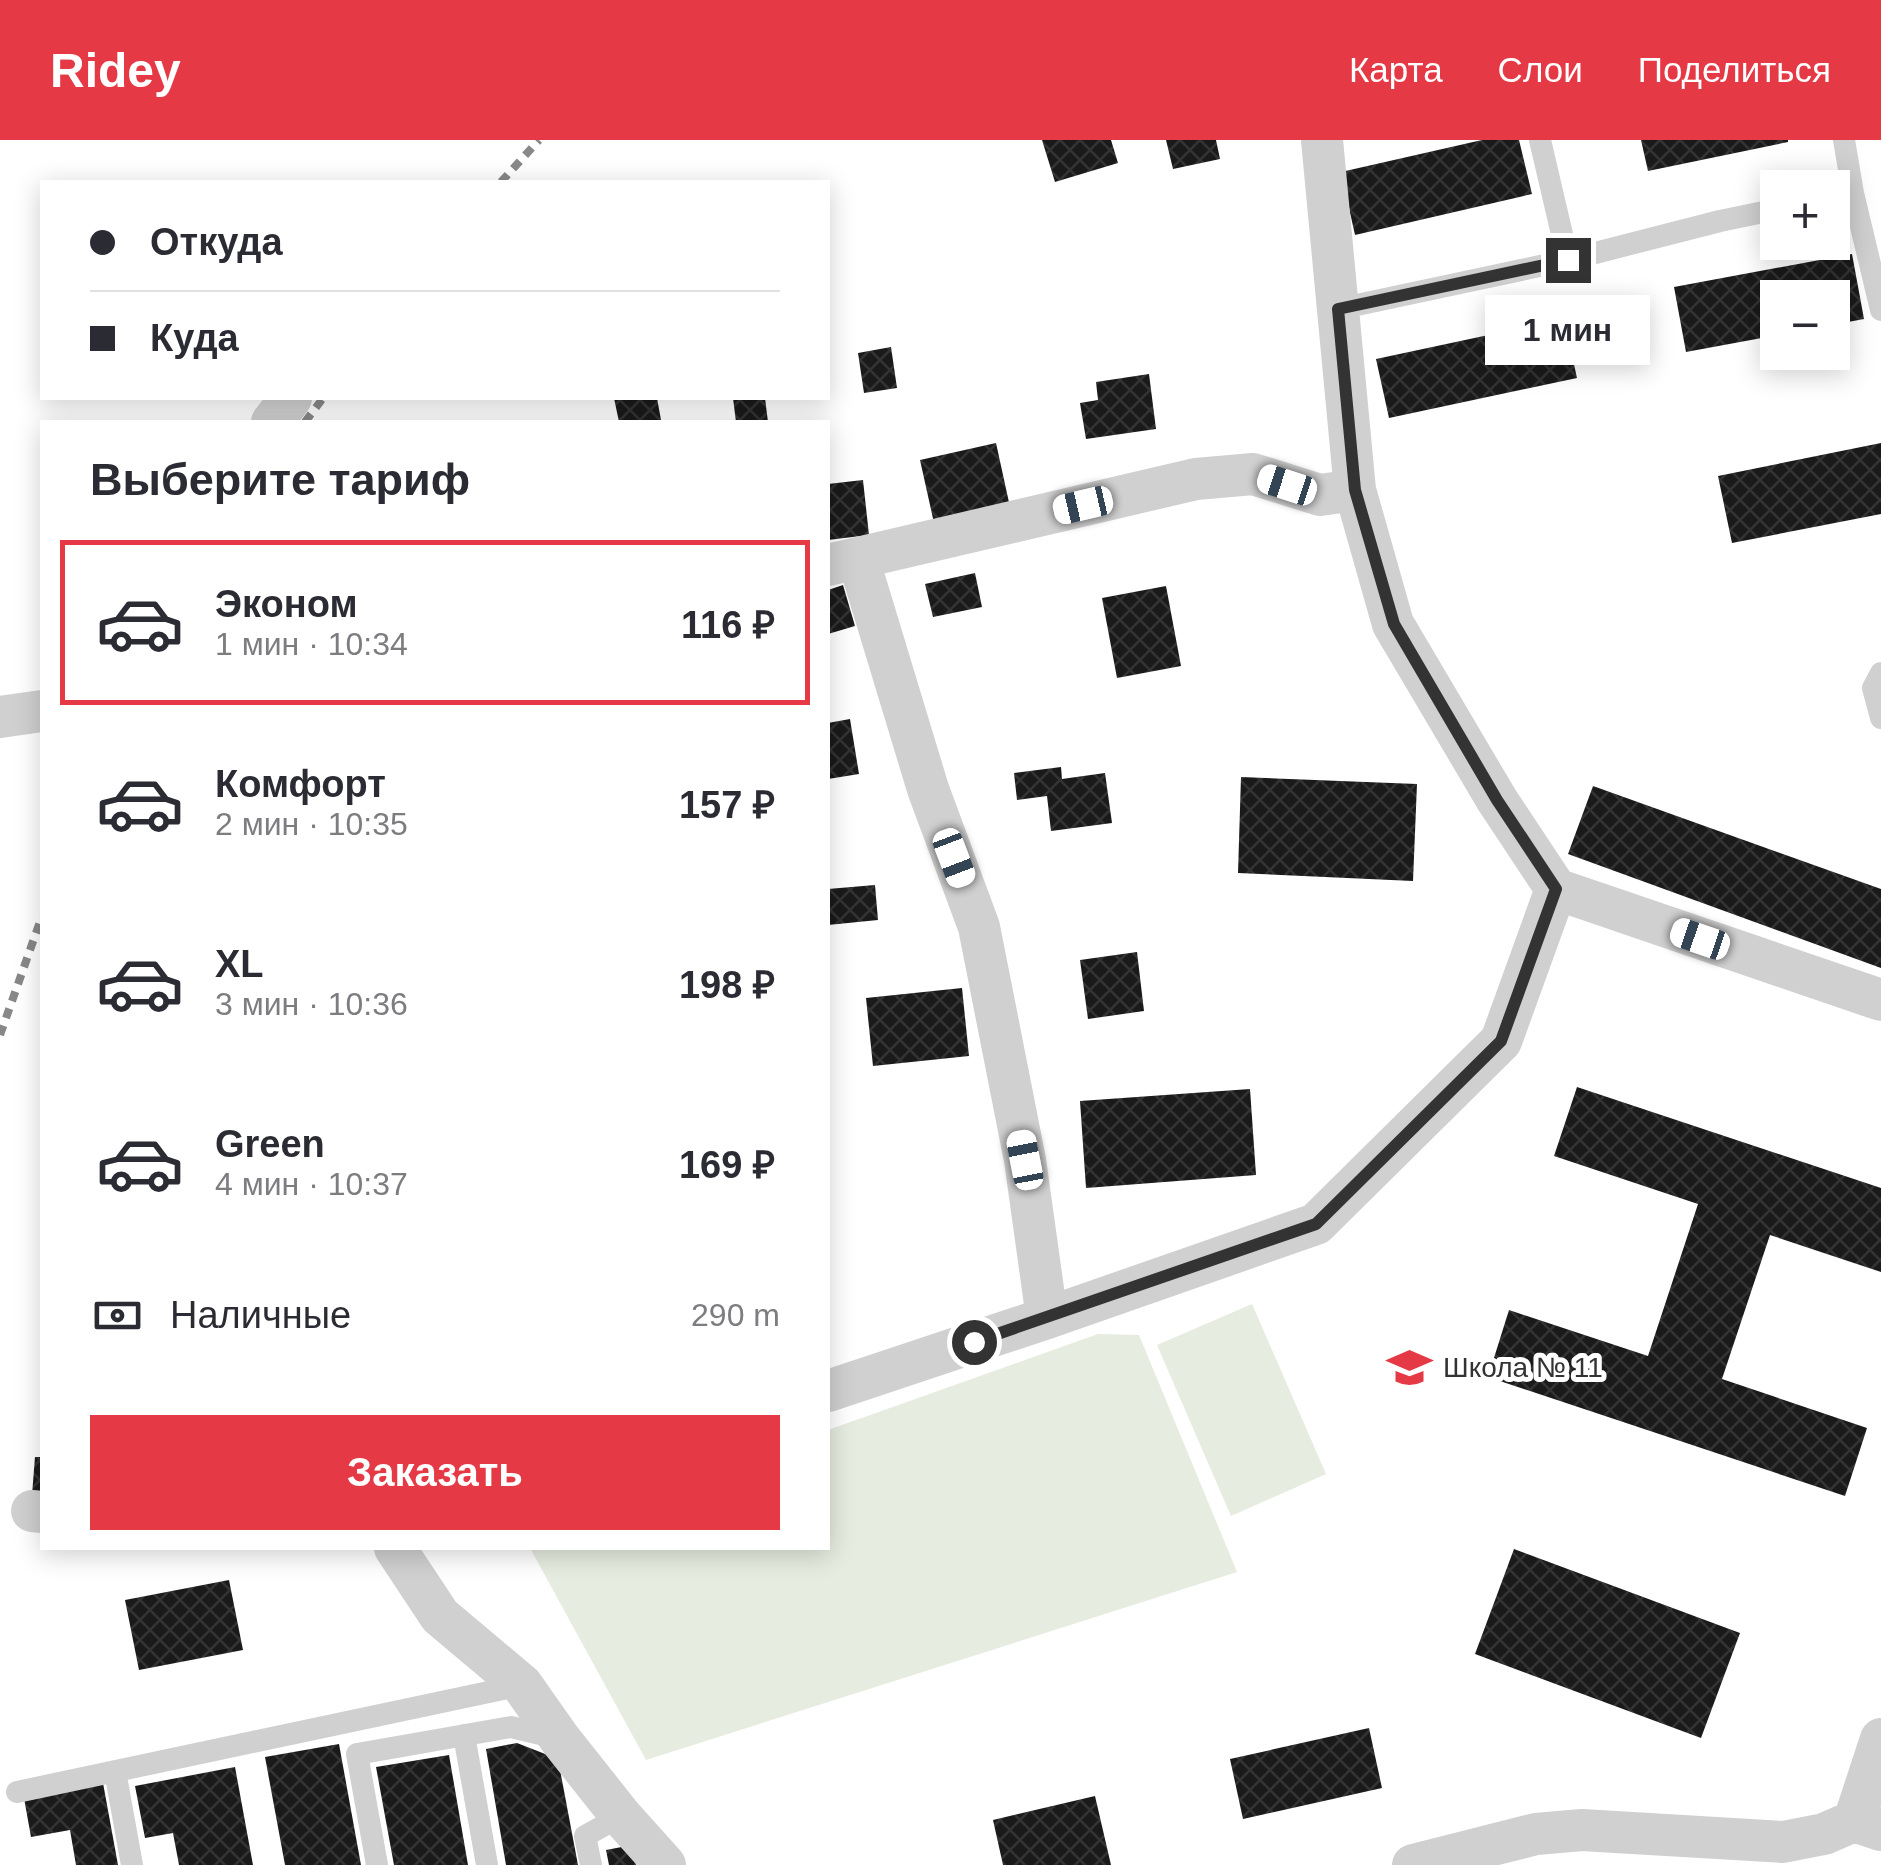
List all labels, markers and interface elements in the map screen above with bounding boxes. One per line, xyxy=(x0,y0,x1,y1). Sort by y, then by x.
text: Ridey xyxy=(50,44,181,97)
text: Карта xyxy=(1349,50,1443,89)
text: Слои xyxy=(1498,50,1583,89)
text: Поделиться xyxy=(1638,50,1831,89)
map controls xyxy=(1760,170,1850,370)
button: + xyxy=(1760,170,1850,260)
text: Откуда xyxy=(150,221,283,263)
route end xyxy=(1546,238,1591,283)
button: − xyxy=(1760,280,1850,370)
callout: 1 мин xyxy=(1486,295,1650,365)
text: 1 мин xyxy=(1523,312,1612,348)
text: Куда xyxy=(150,317,239,359)
text: Выберите тариф xyxy=(90,454,470,505)
car xyxy=(1254,461,1320,509)
car xyxy=(1050,484,1116,526)
icon: car xyxy=(95,578,185,668)
text: Эконом xyxy=(215,583,358,625)
text: 116 ₽ xyxy=(681,604,775,646)
text: 1 мин · 10:34 xyxy=(215,626,408,662)
icon: car xyxy=(95,758,185,848)
text: Комфорт xyxy=(215,763,386,805)
text: 157 ₽ xyxy=(679,784,775,826)
text: 2 мин · 10:35 xyxy=(215,806,408,842)
car xyxy=(929,825,979,891)
car xyxy=(1667,915,1733,963)
icon: car xyxy=(95,938,185,1028)
text: XL xyxy=(215,943,264,985)
text: 198 ₽ xyxy=(679,964,775,1006)
text: 3 мин · 10:36 xyxy=(215,986,408,1022)
icon: car xyxy=(95,1118,185,1208)
text: Green xyxy=(215,1123,325,1165)
car xyxy=(1005,1128,1045,1192)
text: 169 ₽ xyxy=(679,1144,775,1186)
text: 4 мин · 10:37 xyxy=(215,1166,408,1202)
icon: cash xyxy=(90,1288,145,1343)
text: Наличные xyxy=(170,1294,351,1336)
text: 290 m xyxy=(691,1297,780,1333)
route start xyxy=(952,1320,997,1365)
school or university icon: Школа № 11 xyxy=(1386,1343,1434,1391)
place label: Школа № 11 xyxy=(1443,1352,1603,1383)
button: Заказать xyxy=(90,1415,780,1530)

